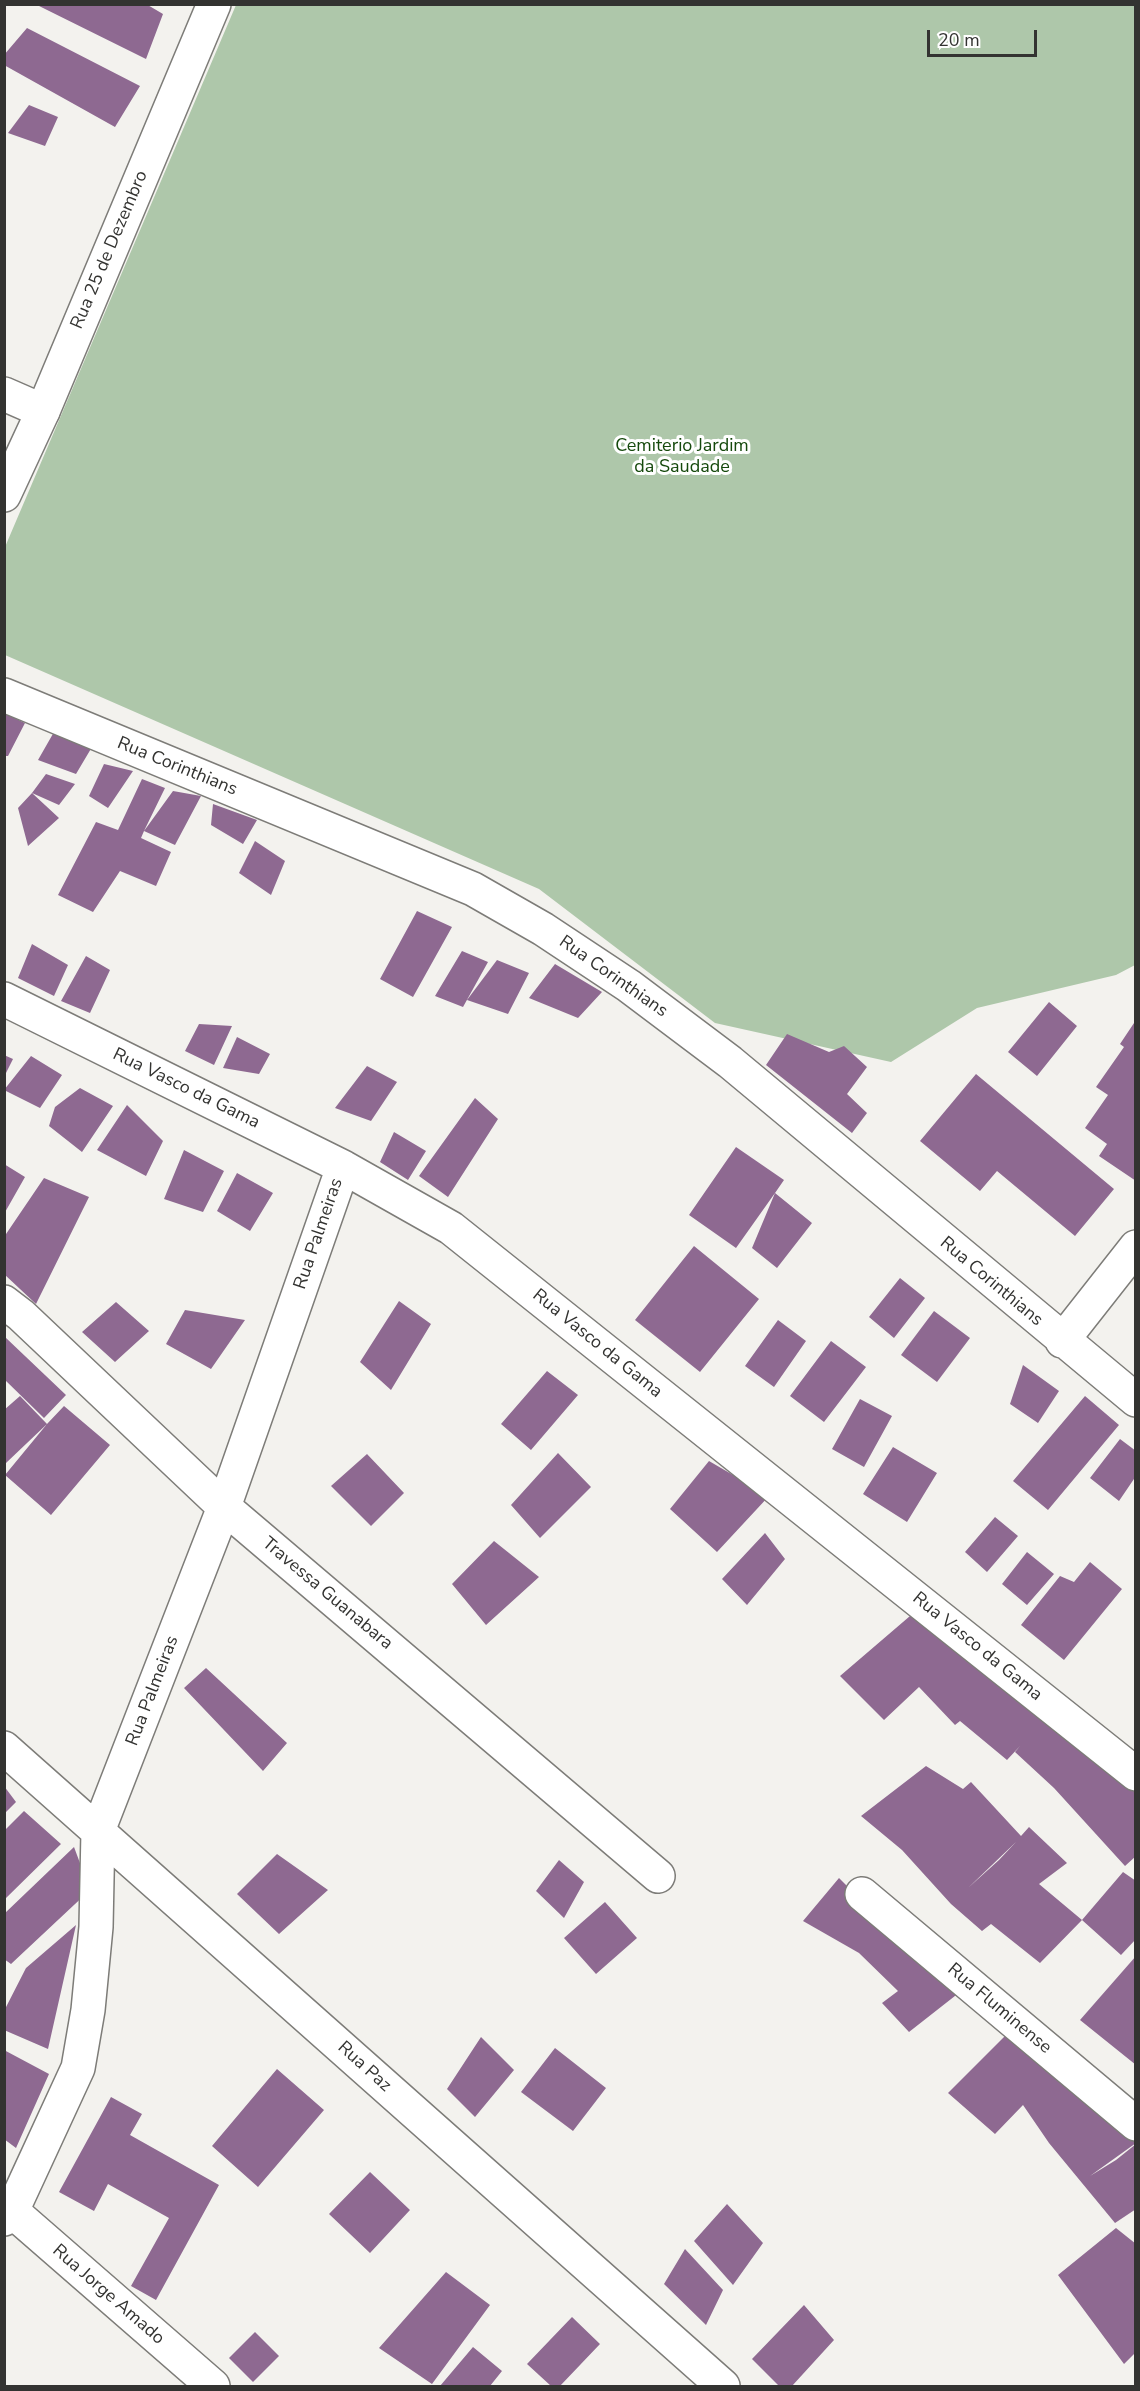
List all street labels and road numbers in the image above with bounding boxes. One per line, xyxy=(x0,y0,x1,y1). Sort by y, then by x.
street label: Rua 25 de Dezembro xyxy=(67,167,153,333)
street label: Rua Corinthians xyxy=(114,733,240,801)
street label: Rua Corinthians xyxy=(554,932,672,1022)
street label: Rua Vasco da Gama xyxy=(109,1044,263,1134)
street label: Rua Palmeiras xyxy=(290,1176,348,1292)
street label: Rua Corinthians xyxy=(935,1233,1047,1331)
street label: Rua Vasco da Gama xyxy=(528,1285,666,1403)
street label: Travessa Guanabara xyxy=(257,1533,397,1655)
street label: Rua Vasco da Gama xyxy=(908,1588,1046,1706)
street label: Rua Palmeiras xyxy=(122,1633,184,1749)
street label: Rua Fluminense xyxy=(942,1959,1056,2059)
street label: Rua Paz xyxy=(333,2037,395,2097)
street label: Rua Jorge Amado xyxy=(47,2240,169,2350)

